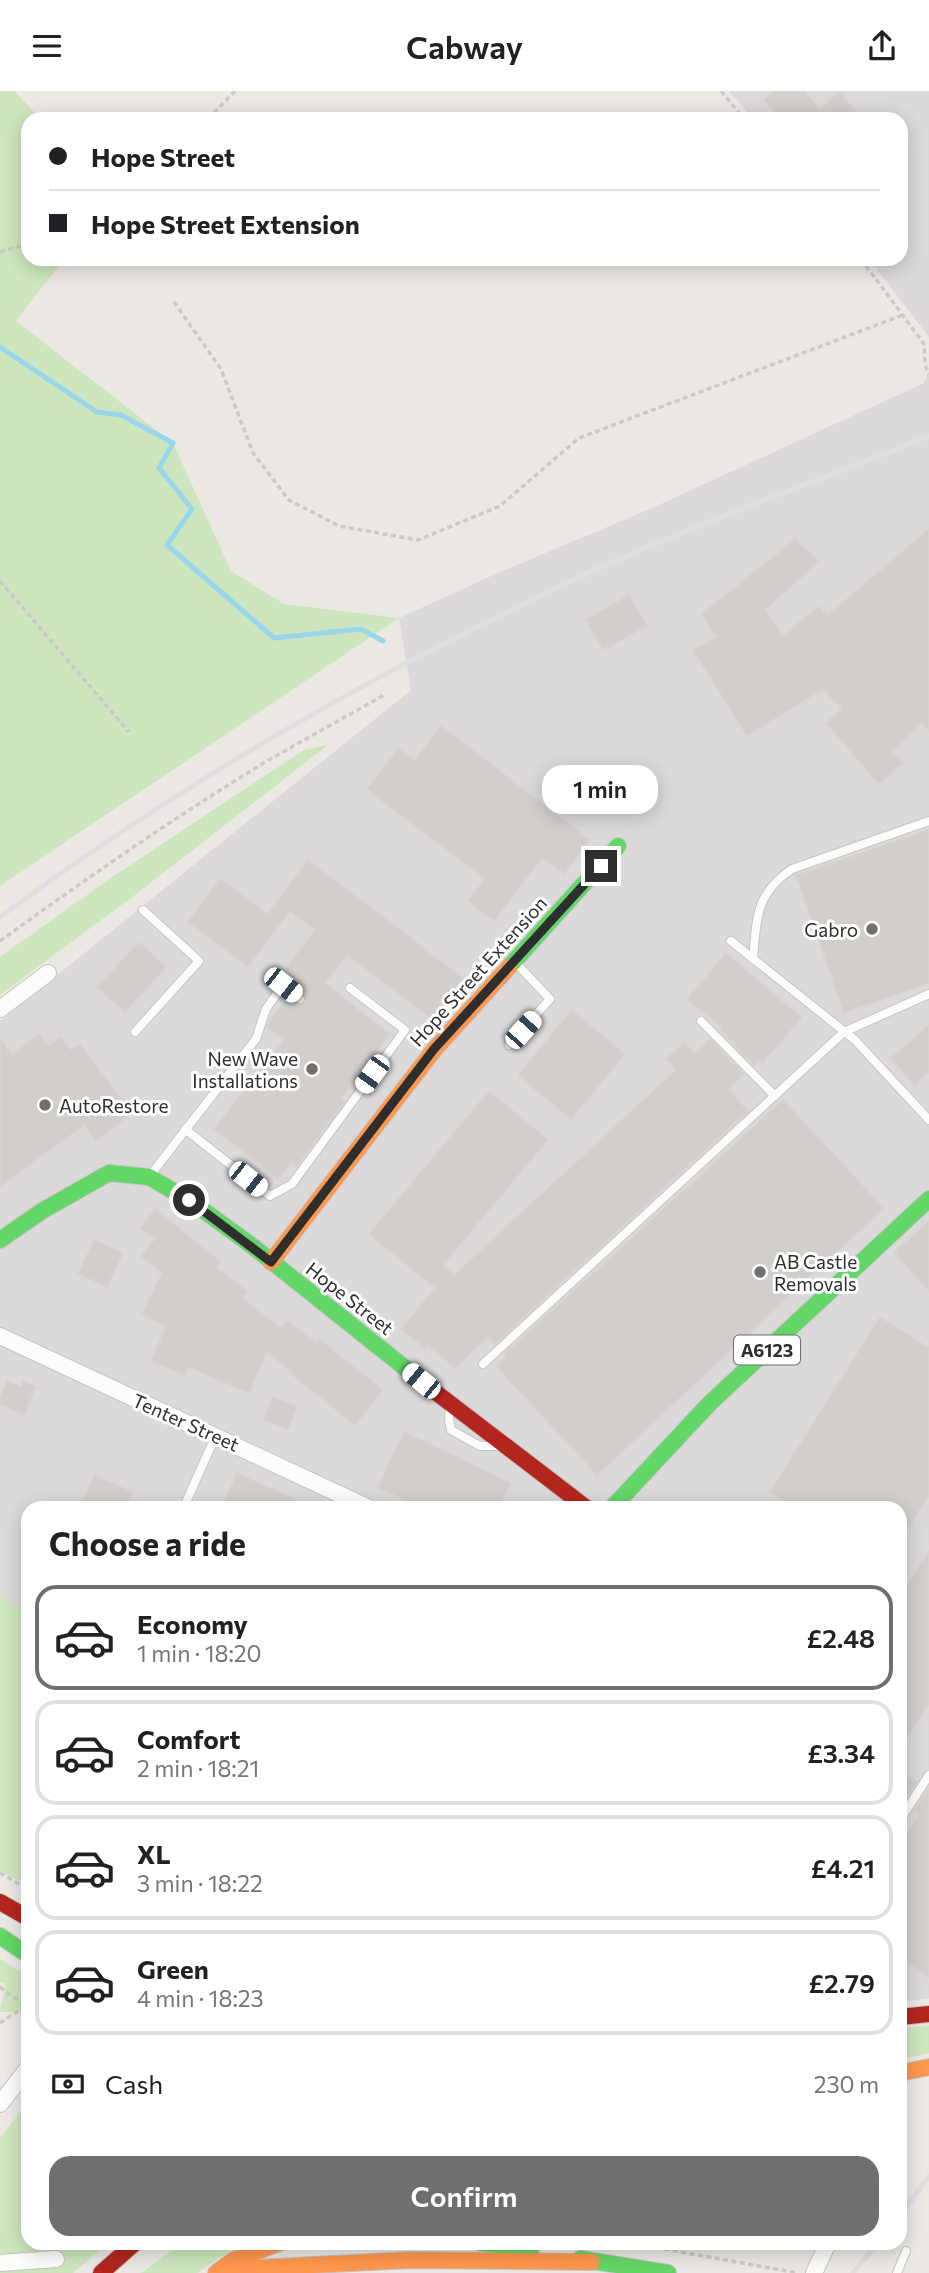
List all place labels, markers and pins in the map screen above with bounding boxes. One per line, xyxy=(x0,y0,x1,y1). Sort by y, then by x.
place label: Gabro xyxy=(804,918,858,941)
marker: Gabro xyxy=(864,921,880,937)
place label: New Wave Installations xyxy=(192,1047,298,1092)
marker: New Wave Installations xyxy=(304,1061,320,1077)
place label: AutoRestore xyxy=(59,1094,169,1117)
marker: AutoRestore xyxy=(37,1097,53,1113)
place label: AB Castle Removals xyxy=(774,1250,857,1295)
marker: AB Castle Removals xyxy=(752,1264,768,1280)

